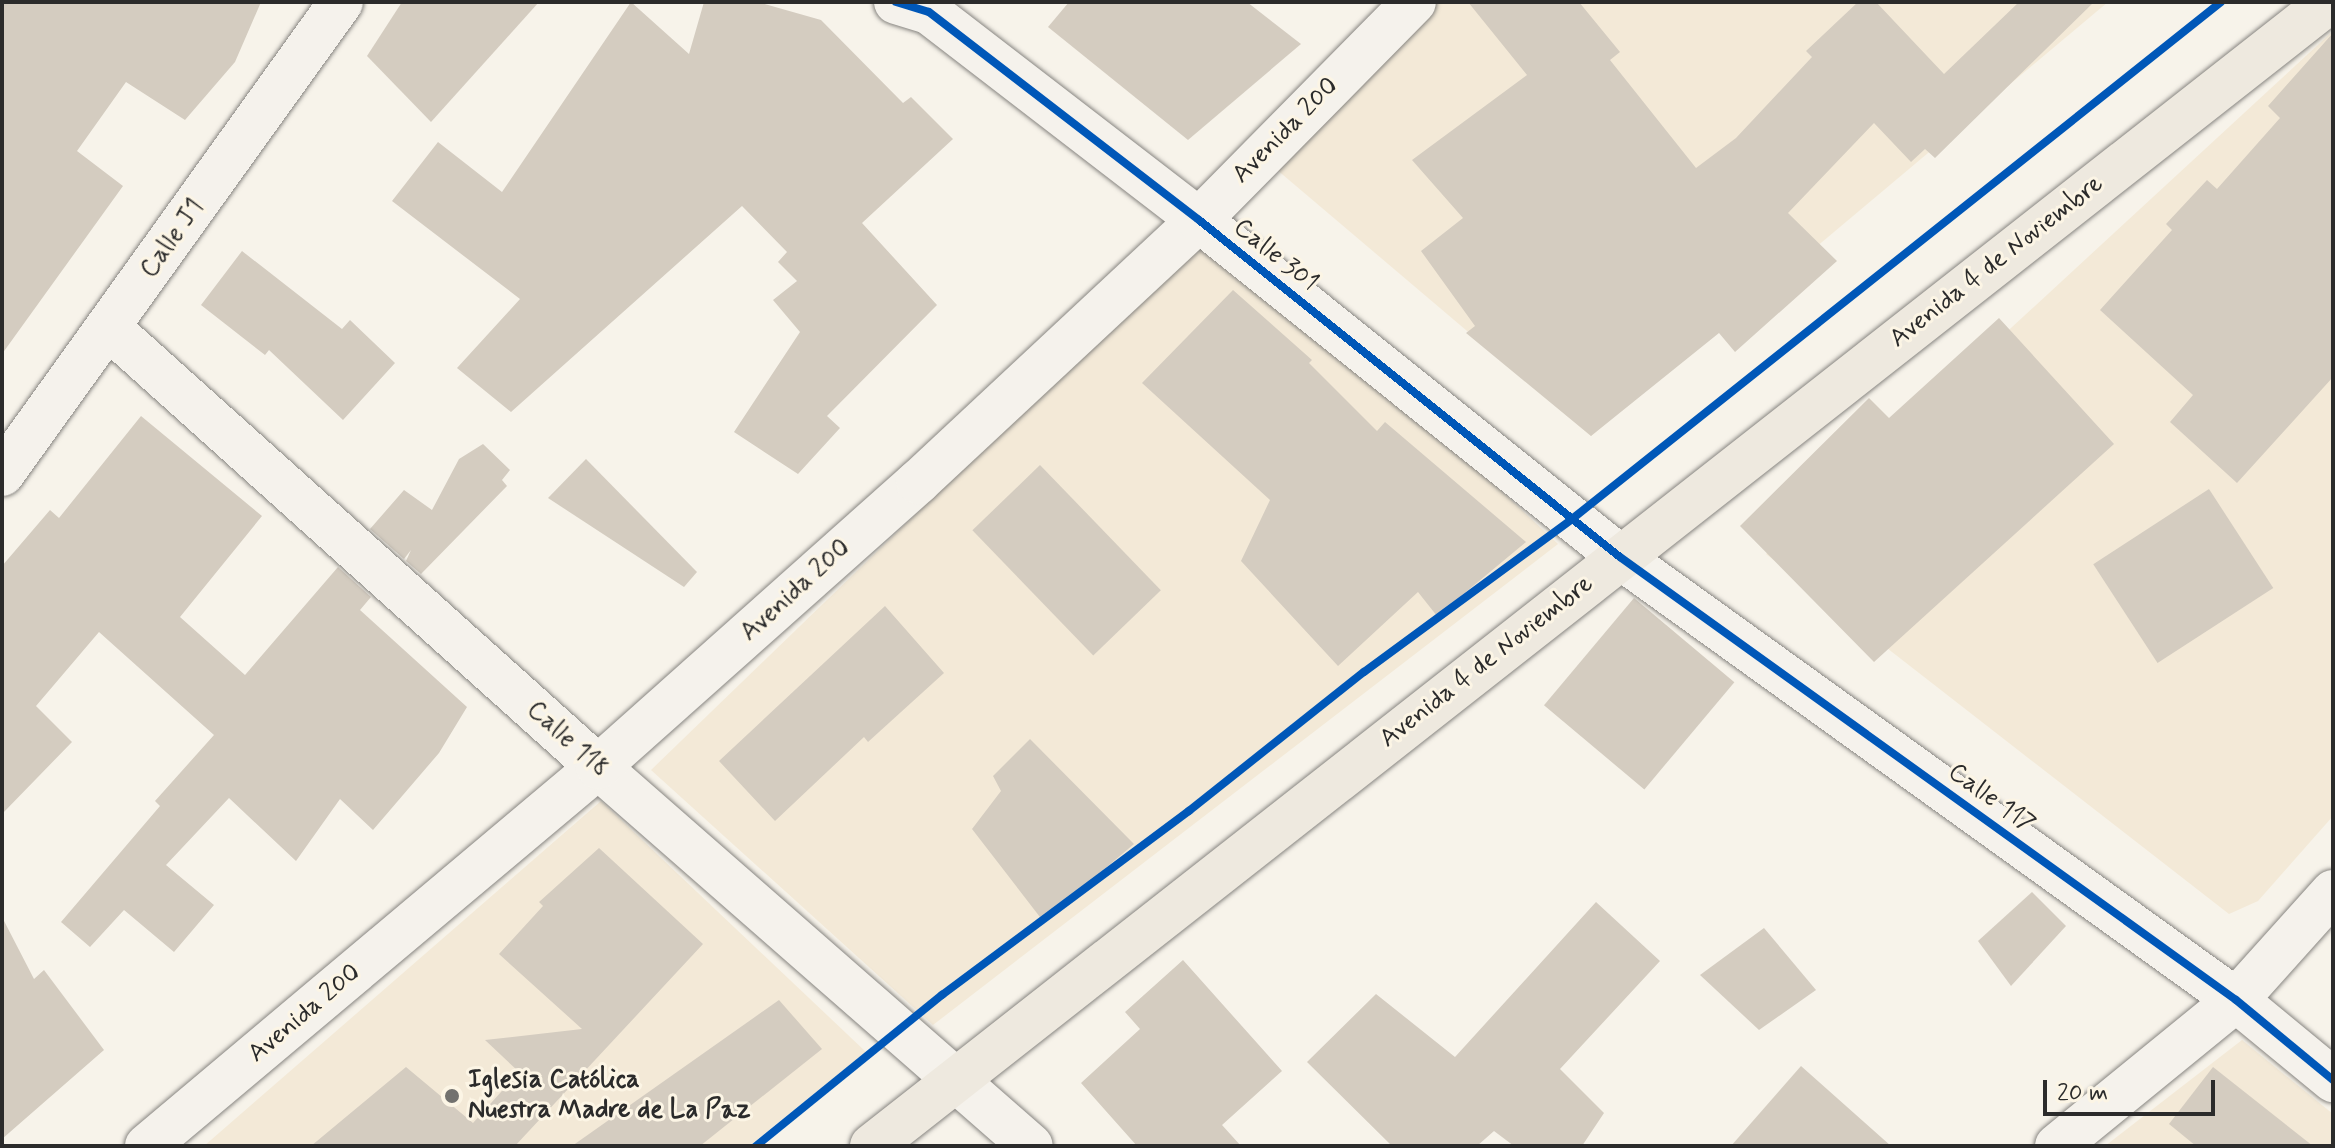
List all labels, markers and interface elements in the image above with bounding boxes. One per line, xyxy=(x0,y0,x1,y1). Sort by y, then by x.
street label: Avenida 200 xyxy=(1226,71,1346,191)
street label: Avenida 4 de Noviembre xyxy=(1884,169,2110,355)
street label: Calle J1 xyxy=(135,193,211,285)
street label: Calle 301 xyxy=(1226,213,1324,299)
street label: Avenida 200 xyxy=(734,533,858,649)
street label: Avenida 4 de Noviembre xyxy=(1374,569,1600,755)
street label: Calle 118 xyxy=(519,695,615,785)
street label: Calle 117 xyxy=(1941,757,2041,841)
street label: Avenida 200 xyxy=(242,958,368,1070)
scale bar xyxy=(2047,1064,2219,1114)
place label: Iglesia Católica Nuestra Madre de La Paz xyxy=(468,1065,748,1126)
text: 20 m xyxy=(2057,1078,2108,1109)
marker: Iglesia Católica Nuestra Madre de La Paz xyxy=(443,1087,461,1105)

